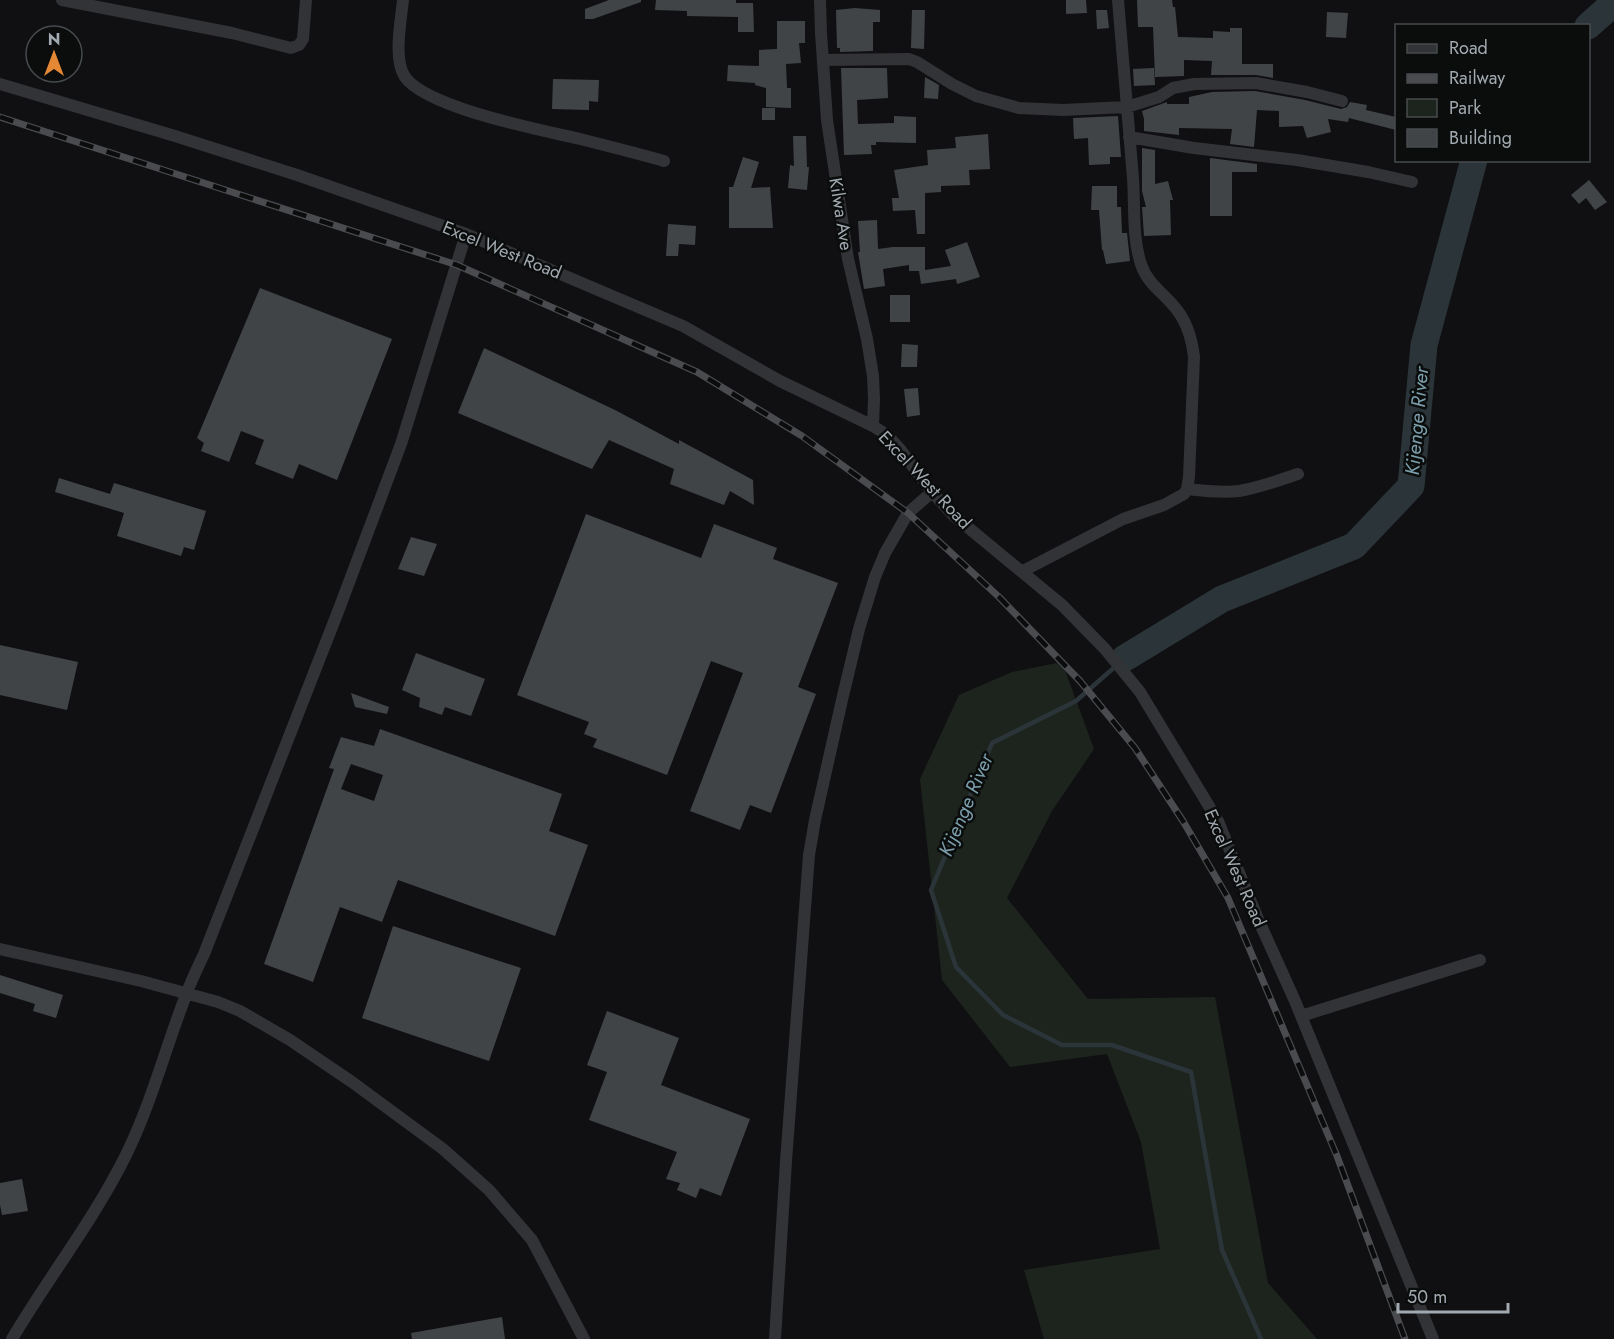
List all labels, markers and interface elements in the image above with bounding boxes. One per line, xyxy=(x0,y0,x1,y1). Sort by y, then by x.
north arrow xyxy=(24,24,84,84)
legend xyxy=(1395,24,1590,162)
text: N xyxy=(48,28,60,51)
text: Road xyxy=(1449,35,1488,61)
text: Railway xyxy=(1449,65,1505,91)
text: Park xyxy=(1449,95,1481,121)
text: Building xyxy=(1449,125,1512,151)
street label: Kilwa Ave xyxy=(822,176,860,252)
street label: Excel West Road xyxy=(439,214,565,286)
water label: Kijenge River xyxy=(1398,364,1436,477)
street label: Excel West Road xyxy=(873,425,977,535)
water label: Kijenge River xyxy=(931,748,1001,861)
street label: Excel West Road xyxy=(1197,805,1273,931)
scale bar xyxy=(1398,1276,1508,1314)
text: 50 m xyxy=(1407,1284,1447,1310)

